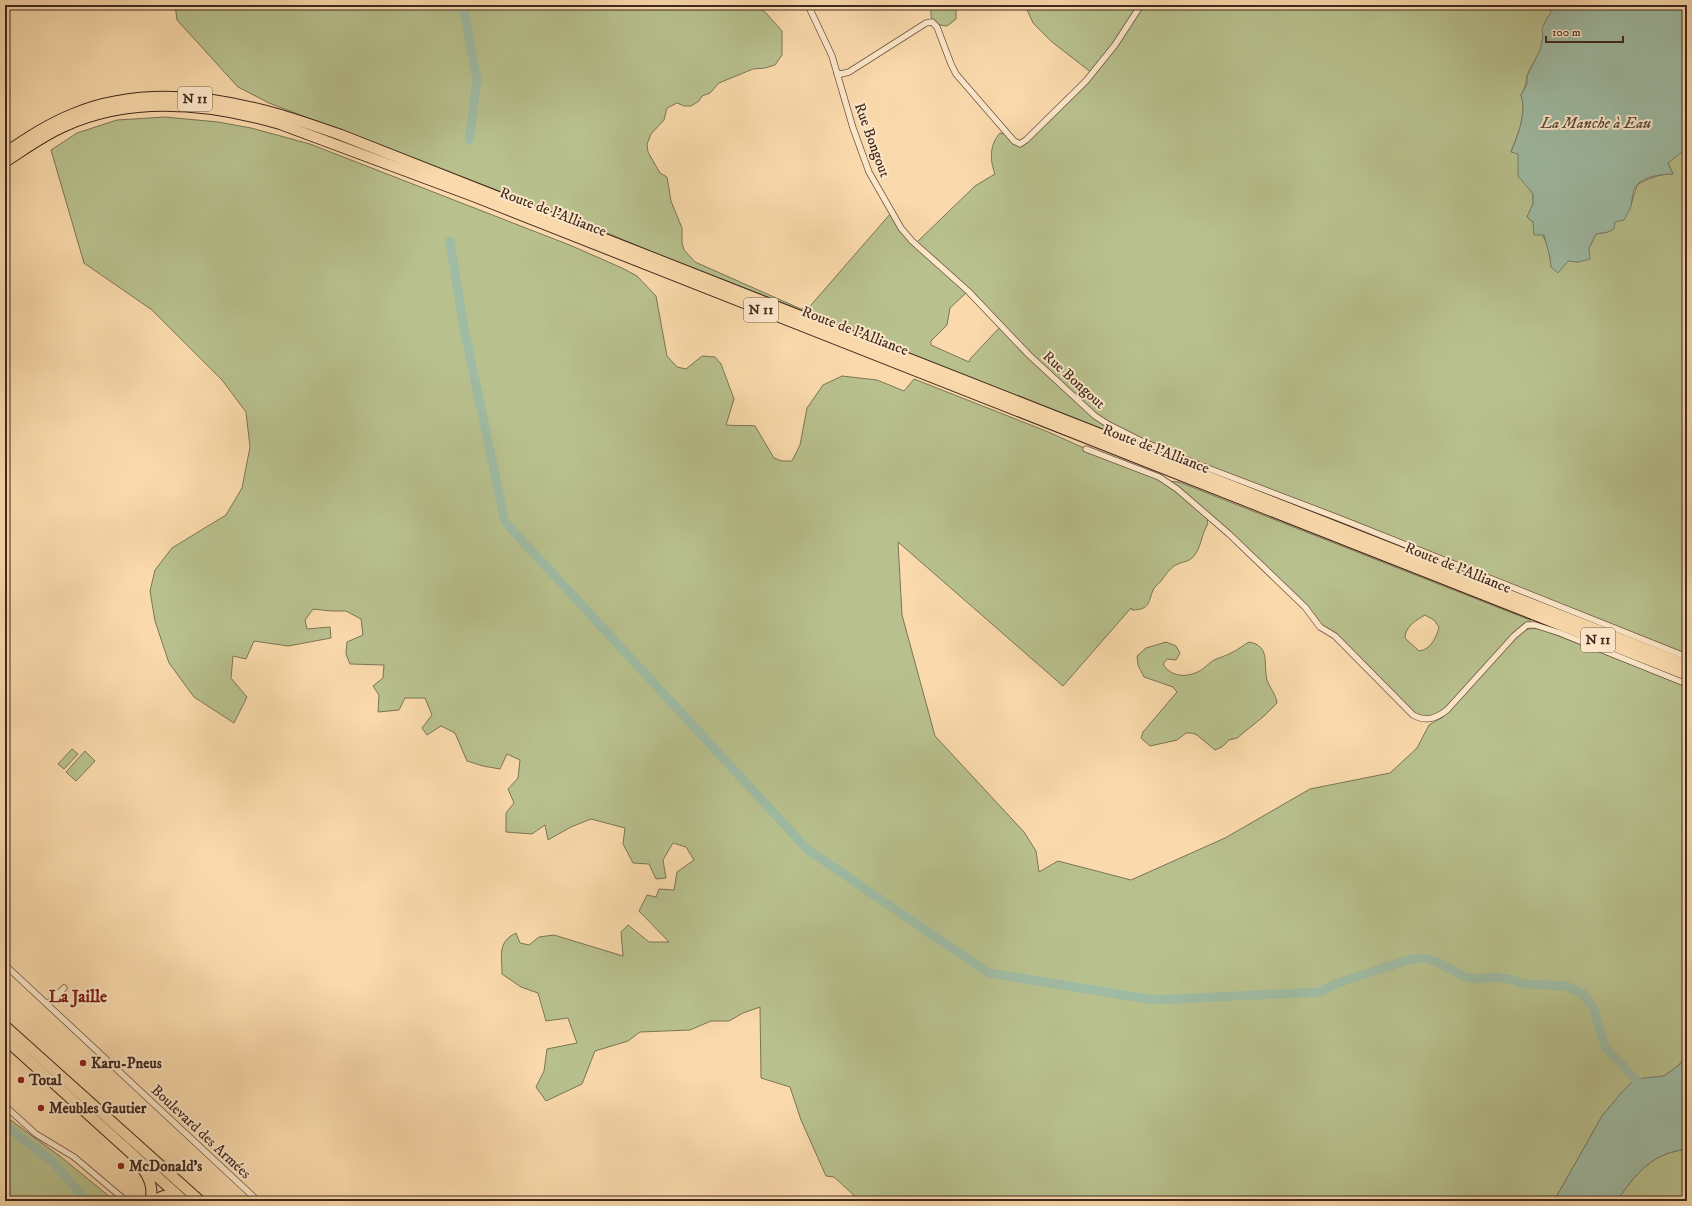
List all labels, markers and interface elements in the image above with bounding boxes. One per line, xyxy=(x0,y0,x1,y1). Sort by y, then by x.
scale bar xyxy=(1546,18,1623,44)
text: 100 m xyxy=(1552,25,1581,40)
road number: N 11 xyxy=(178,87,212,111)
street label: Rue Bongout xyxy=(850,100,894,180)
water label: La Manche à Eau xyxy=(1540,113,1651,133)
street label: Route de l'Alliance xyxy=(497,183,609,241)
road number: N 11 xyxy=(744,298,778,322)
street label: Route de l'Alliance xyxy=(799,302,911,360)
street label: Rue Bongout xyxy=(1039,347,1109,413)
street label: Route de l'Alliance xyxy=(1100,420,1212,478)
street label: Route de l'Alliance xyxy=(1402,538,1514,598)
road number: N 11 xyxy=(1581,628,1615,652)
district label: La Jaille xyxy=(49,986,107,1008)
place label: Karu-Pneus xyxy=(91,1054,162,1073)
marker: Karu-Pneus xyxy=(78,1058,88,1068)
place label: Total xyxy=(28,1071,62,1090)
marker: Total xyxy=(16,1075,26,1085)
street label: Boulevard des Armées xyxy=(147,1081,255,1183)
place label: Meubles Gautier xyxy=(49,1099,147,1118)
marker: Meubles Gautier xyxy=(36,1103,46,1113)
place label: McDonald's xyxy=(129,1157,202,1176)
marker: McDonald's xyxy=(116,1161,126,1171)

